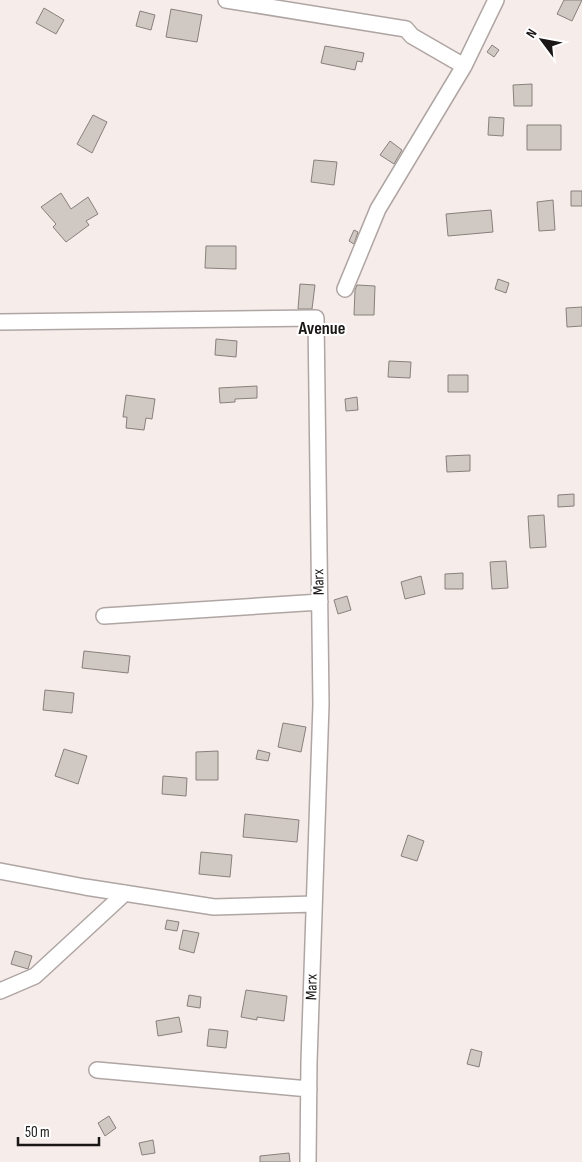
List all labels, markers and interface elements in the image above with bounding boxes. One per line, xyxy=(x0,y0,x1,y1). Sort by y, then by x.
north arrow xyxy=(517,15,567,65)
text: N xyxy=(522,26,541,41)
district label: Avenue xyxy=(298,318,345,339)
street label: Marx xyxy=(309,569,329,595)
street label: Marx xyxy=(302,974,322,1000)
scale bar xyxy=(18,1114,99,1146)
text: 50 m xyxy=(25,1123,50,1142)

